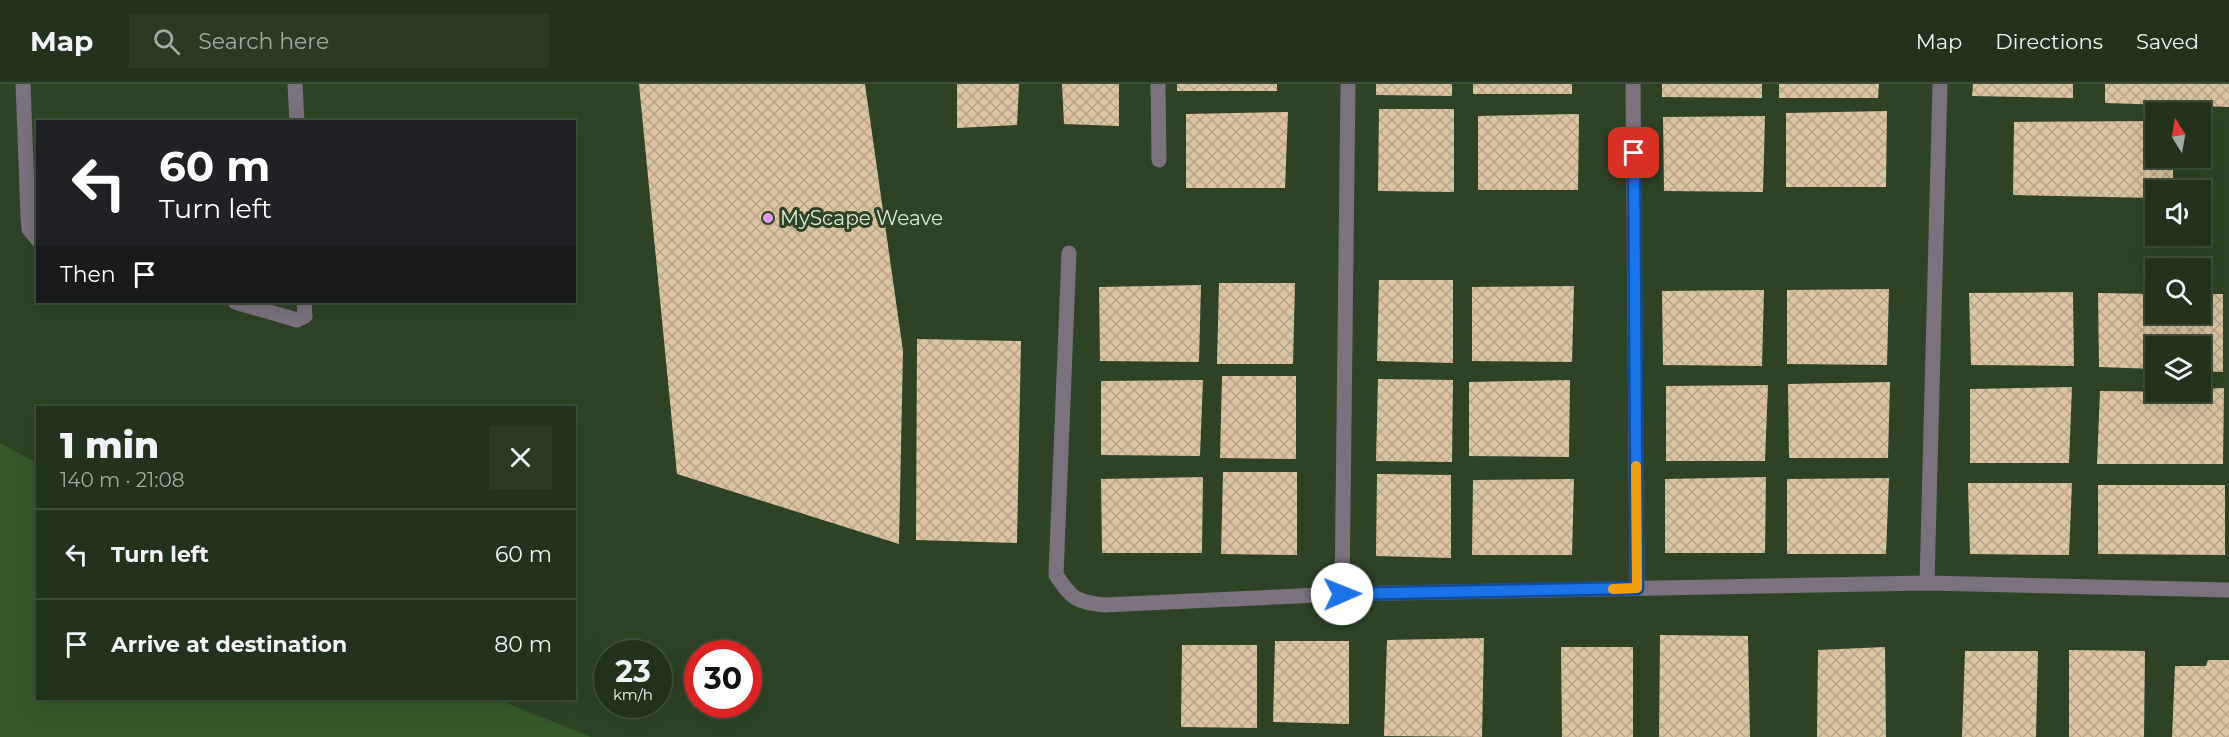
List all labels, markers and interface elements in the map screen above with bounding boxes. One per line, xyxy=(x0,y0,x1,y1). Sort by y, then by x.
search box xyxy=(129,14,549,68)
text: Map xyxy=(30,24,93,58)
icon: search xyxy=(150,25,183,58)
text: Search here xyxy=(198,28,329,55)
text: Map xyxy=(1916,29,1962,54)
text: Directions xyxy=(1995,29,2103,54)
text: Saved xyxy=(2136,29,2199,54)
north arrow xyxy=(2145,102,2211,168)
map controls xyxy=(2145,102,2211,402)
pin xyxy=(1608,127,1659,178)
icon: arrive xyxy=(1617,136,1650,169)
text: 60 m xyxy=(159,140,270,192)
icon: left xyxy=(60,144,138,222)
button: sound xyxy=(2145,180,2211,246)
text: Turn left xyxy=(159,192,272,225)
place label: MyScape Weave xyxy=(780,206,943,230)
marker: MyScape Weave xyxy=(761,211,775,225)
icon: arrive xyxy=(128,258,161,291)
button: search xyxy=(2145,258,2211,324)
text: Then xyxy=(60,261,116,288)
button: layers xyxy=(2145,336,2211,402)
text: 1 min xyxy=(60,423,159,467)
button: close xyxy=(489,426,552,489)
text: 140 m · 21:08 xyxy=(60,468,184,492)
icon: left xyxy=(60,538,93,571)
text: Turn left xyxy=(111,541,209,568)
text: 60 m xyxy=(495,541,552,568)
position arrow xyxy=(1310,562,1374,626)
icon: arrive xyxy=(60,628,93,661)
text: Arrive at destination xyxy=(111,631,347,658)
text: 80 m xyxy=(494,631,552,658)
speed limit sign: 30 xyxy=(684,640,762,718)
text: 23 xyxy=(615,653,651,690)
text: km/h xyxy=(613,685,653,704)

